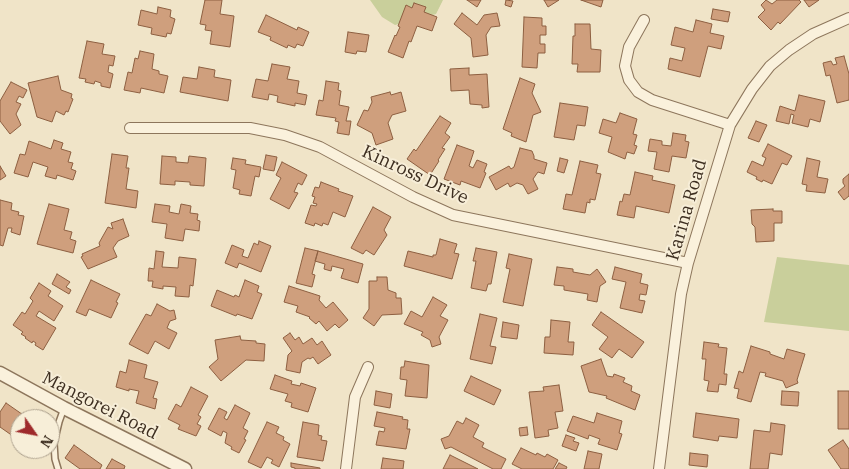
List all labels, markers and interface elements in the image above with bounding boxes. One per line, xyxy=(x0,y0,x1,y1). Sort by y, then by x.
street label: Kinross Drive xyxy=(358,141,472,209)
street label: Karina Road xyxy=(662,157,712,263)
street label: Mangorei Road xyxy=(38,367,162,445)
north arrow xyxy=(10,409,60,459)
text: N xyxy=(36,432,57,451)

